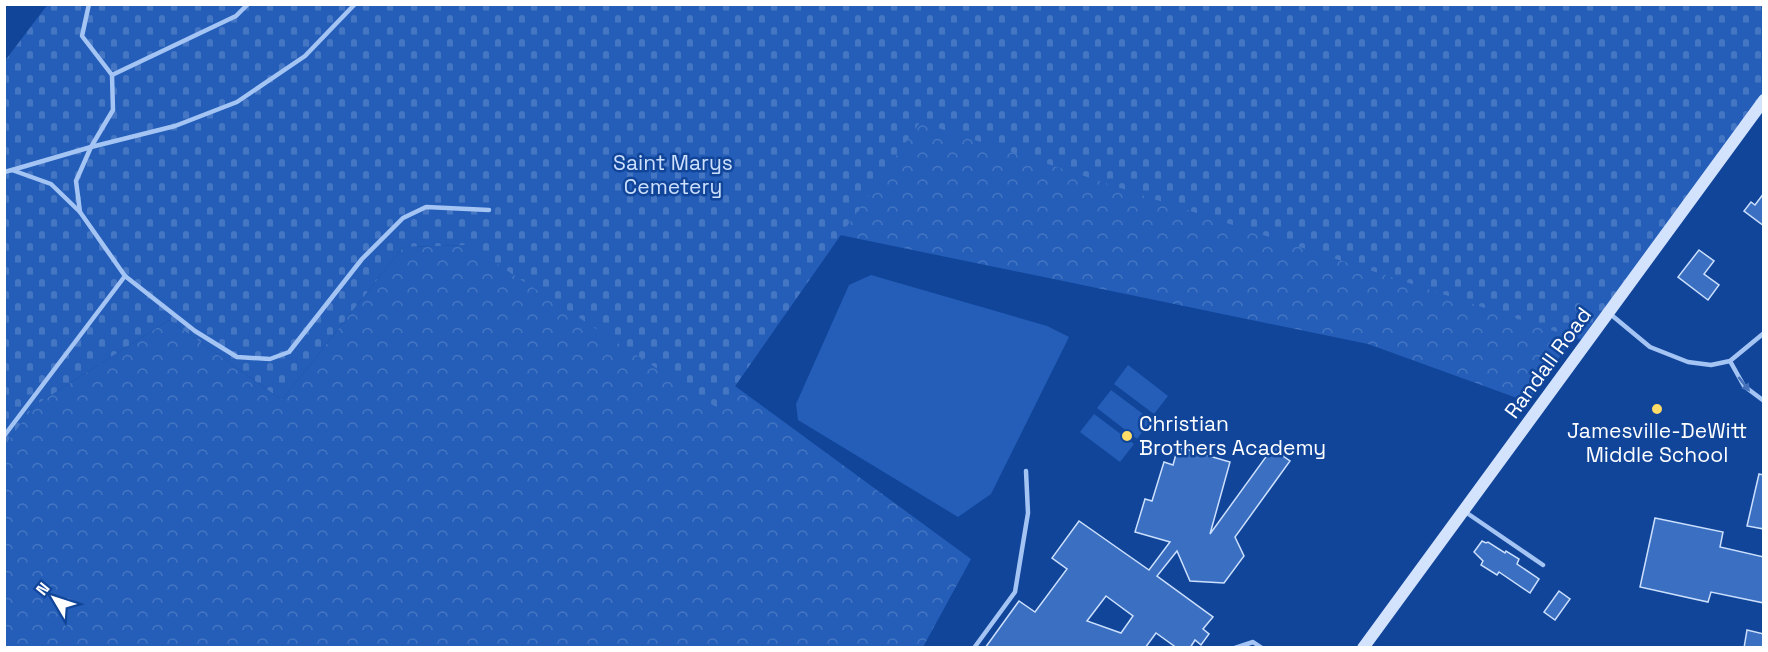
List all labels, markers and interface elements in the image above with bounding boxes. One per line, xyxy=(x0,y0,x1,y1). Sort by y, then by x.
park label: Saint Marys Cemetery xyxy=(613,149,733,200)
street label: Randall Road xyxy=(1498,302,1597,424)
one-way arrow xyxy=(1738,376,1750,391)
marker: Jamesville-DeWitt Middle School xyxy=(1650,402,1664,416)
place label: Christian Brothers Academy xyxy=(1139,410,1326,461)
place label: Jamesville-DeWitt Middle School xyxy=(1567,417,1747,468)
marker: Christian Brothers Academy xyxy=(1120,429,1134,443)
north arrow xyxy=(24,568,84,628)
text: N xyxy=(31,578,54,600)

